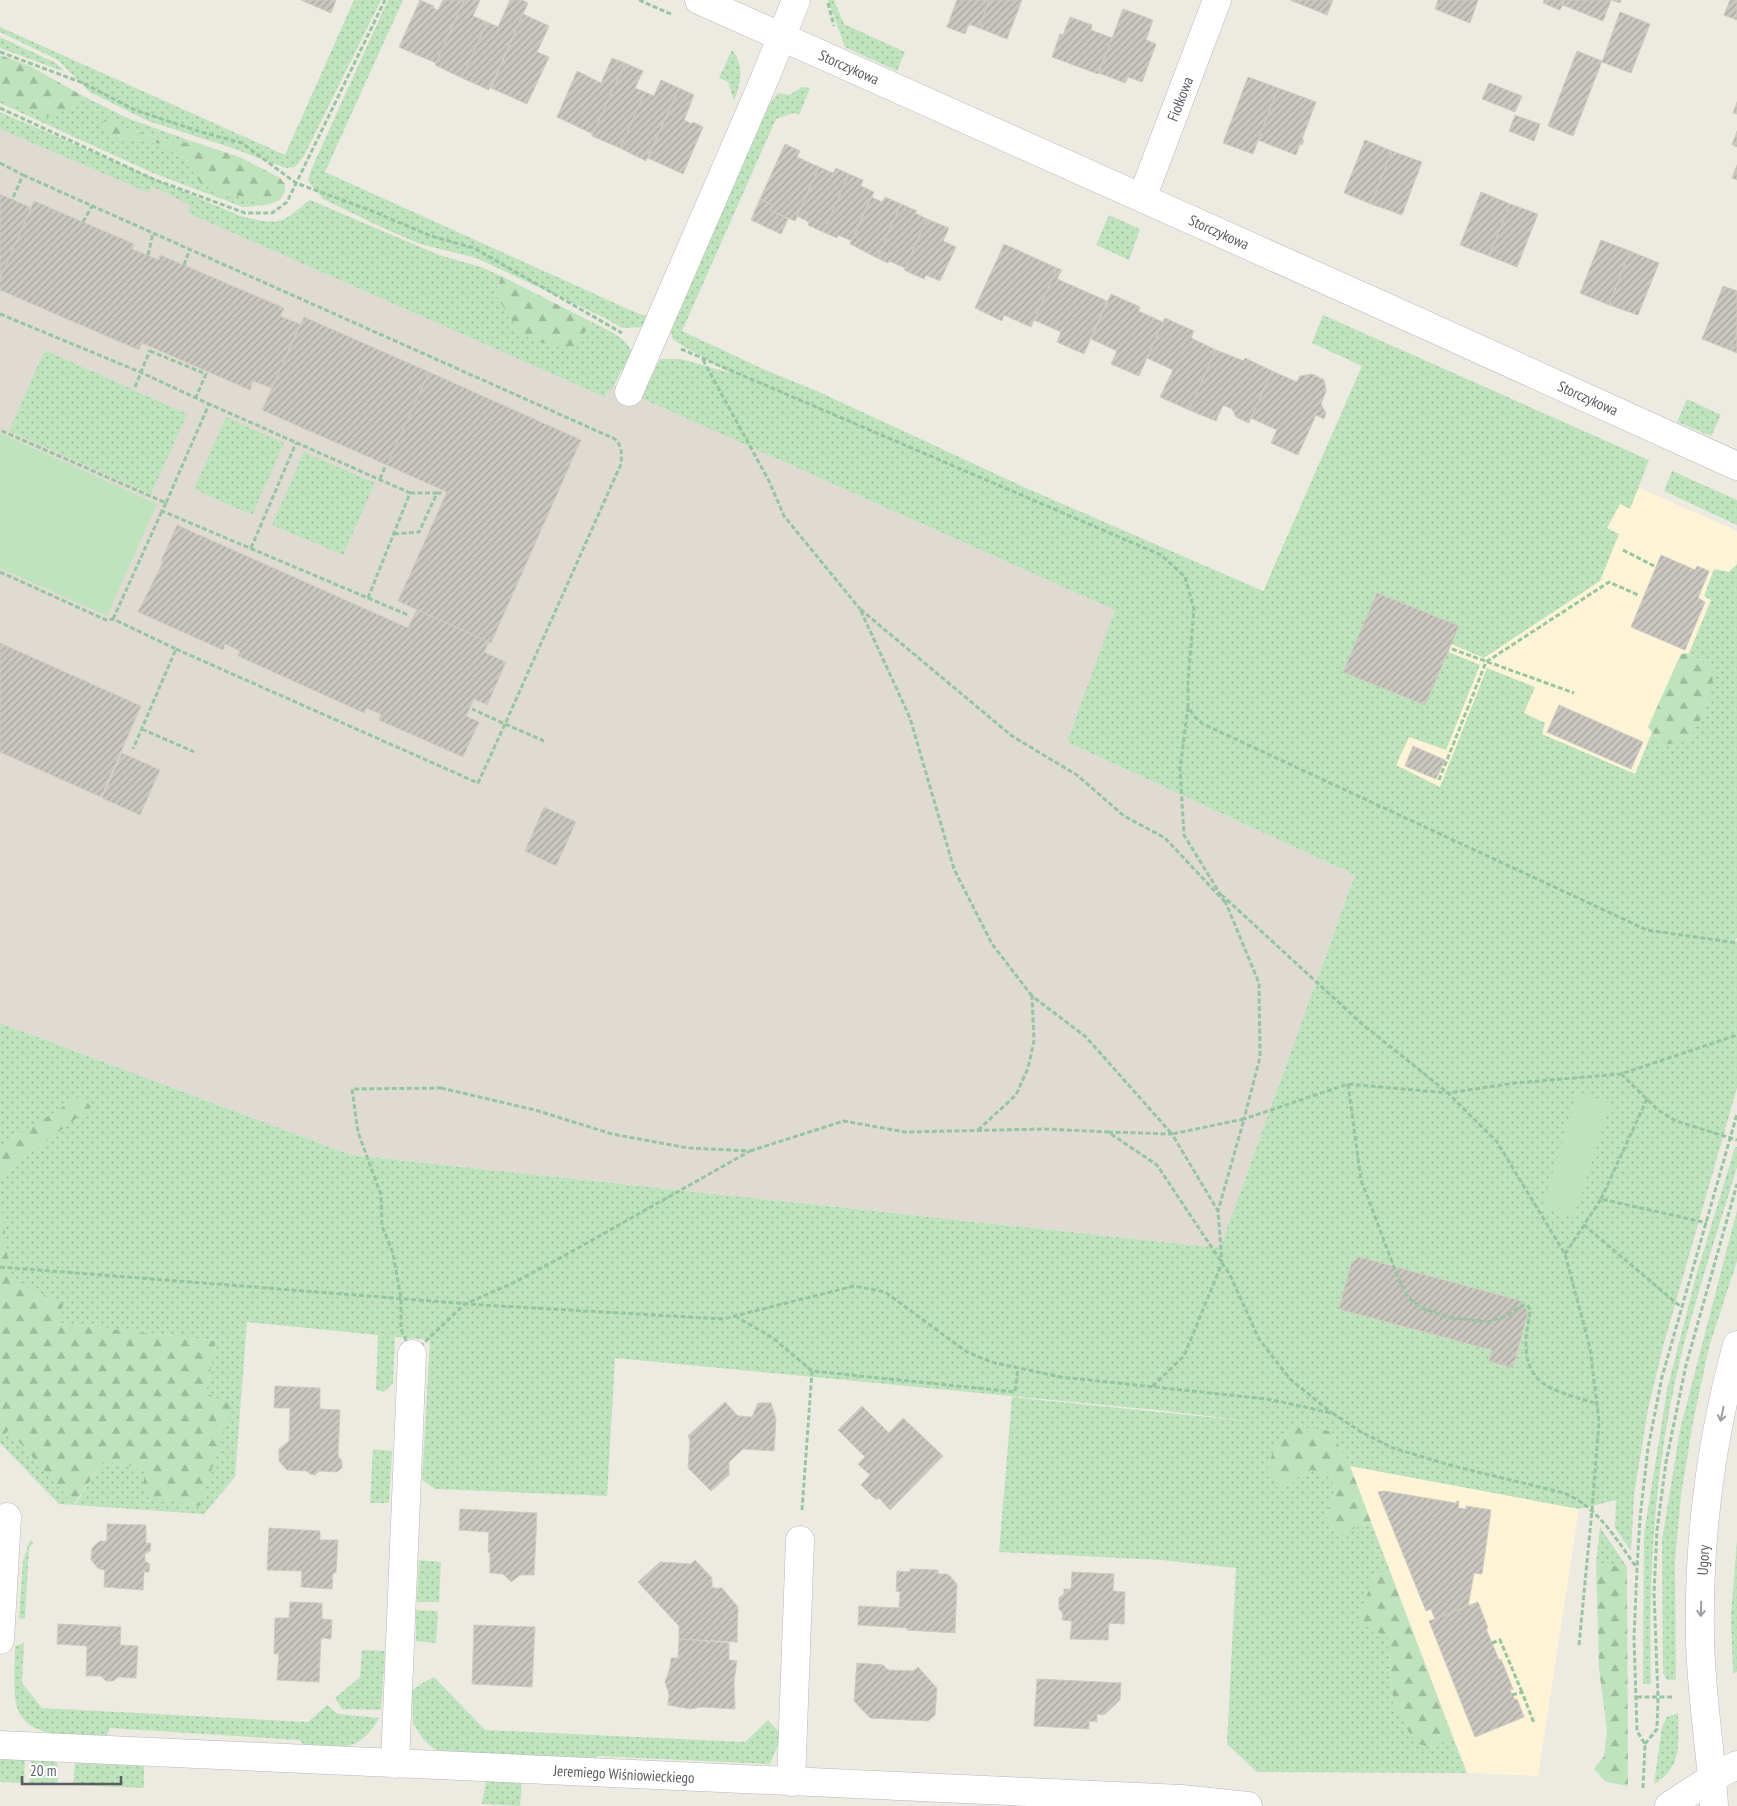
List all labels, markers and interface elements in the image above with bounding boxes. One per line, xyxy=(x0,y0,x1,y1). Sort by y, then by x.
street label: Storczykowa xyxy=(816,45,882,89)
street label: Fiołkowa xyxy=(1163,74,1197,124)
street label: Storczykowa xyxy=(1186,210,1252,254)
street label: Storczykowa xyxy=(1555,376,1621,420)
one-way arrow xyxy=(1716,1405,1726,1421)
street label: Ugory xyxy=(1693,1544,1713,1576)
one-way arrow xyxy=(1696,1601,1705,1617)
scale bar xyxy=(22,1754,121,1786)
text: 20 m xyxy=(30,1761,56,1780)
street label: Jeremiego Wiśniowieckiego xyxy=(552,1761,695,1787)

